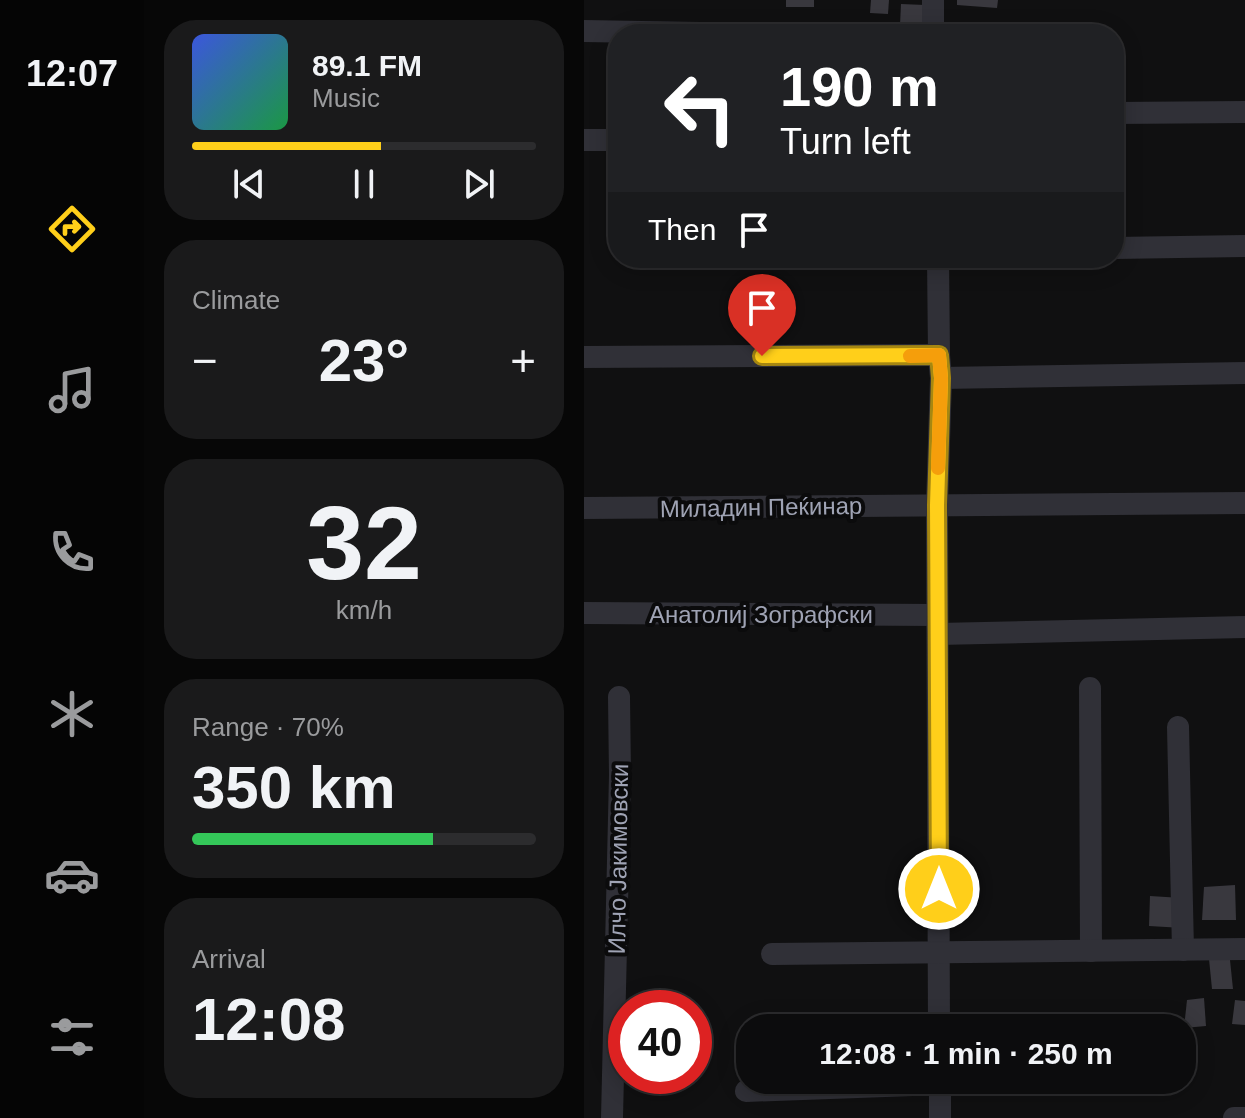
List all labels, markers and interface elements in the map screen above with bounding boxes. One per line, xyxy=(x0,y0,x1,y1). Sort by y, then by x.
text: 89.1 FM xyxy=(312,49,422,82)
text: 12:07 xyxy=(26,53,118,94)
text: 190 m xyxy=(780,55,939,118)
icon: left xyxy=(648,56,752,160)
text: Music xyxy=(312,83,380,113)
text: Turn left xyxy=(780,121,911,162)
icon: previous xyxy=(227,162,271,206)
icon: pause xyxy=(342,162,386,206)
icon: next xyxy=(457,162,501,206)
icon: directions xyxy=(44,201,100,257)
icon: arrive xyxy=(732,208,776,252)
text: Then xyxy=(648,213,716,246)
pin xyxy=(728,274,796,356)
text: Climate xyxy=(192,285,280,315)
icon: arrive xyxy=(740,286,784,330)
text: 23° xyxy=(319,327,409,394)
text: − xyxy=(192,336,218,385)
text: + xyxy=(510,336,536,385)
icon: music xyxy=(44,362,100,418)
text: 32 xyxy=(306,485,422,601)
street label: Миладин Пеќинар xyxy=(660,492,862,522)
icon: phone xyxy=(44,524,100,580)
text: km/h xyxy=(336,595,392,625)
street label: Анатолиј Зографски xyxy=(649,601,873,628)
icon: climate xyxy=(44,686,100,742)
text: Range · 70% xyxy=(192,712,344,742)
text: 350 km xyxy=(192,754,396,821)
street label: Илчо Јакимовски xyxy=(603,763,633,955)
icon: car xyxy=(44,847,100,903)
position arrow xyxy=(897,847,981,931)
text: Arrival xyxy=(192,944,266,974)
text: 12:08 xyxy=(192,986,345,1053)
speed limit sign: 40 xyxy=(608,990,712,1094)
icon: filters xyxy=(44,1009,100,1065)
text: 12:08 · 1 min · 250 m xyxy=(819,1037,1113,1070)

